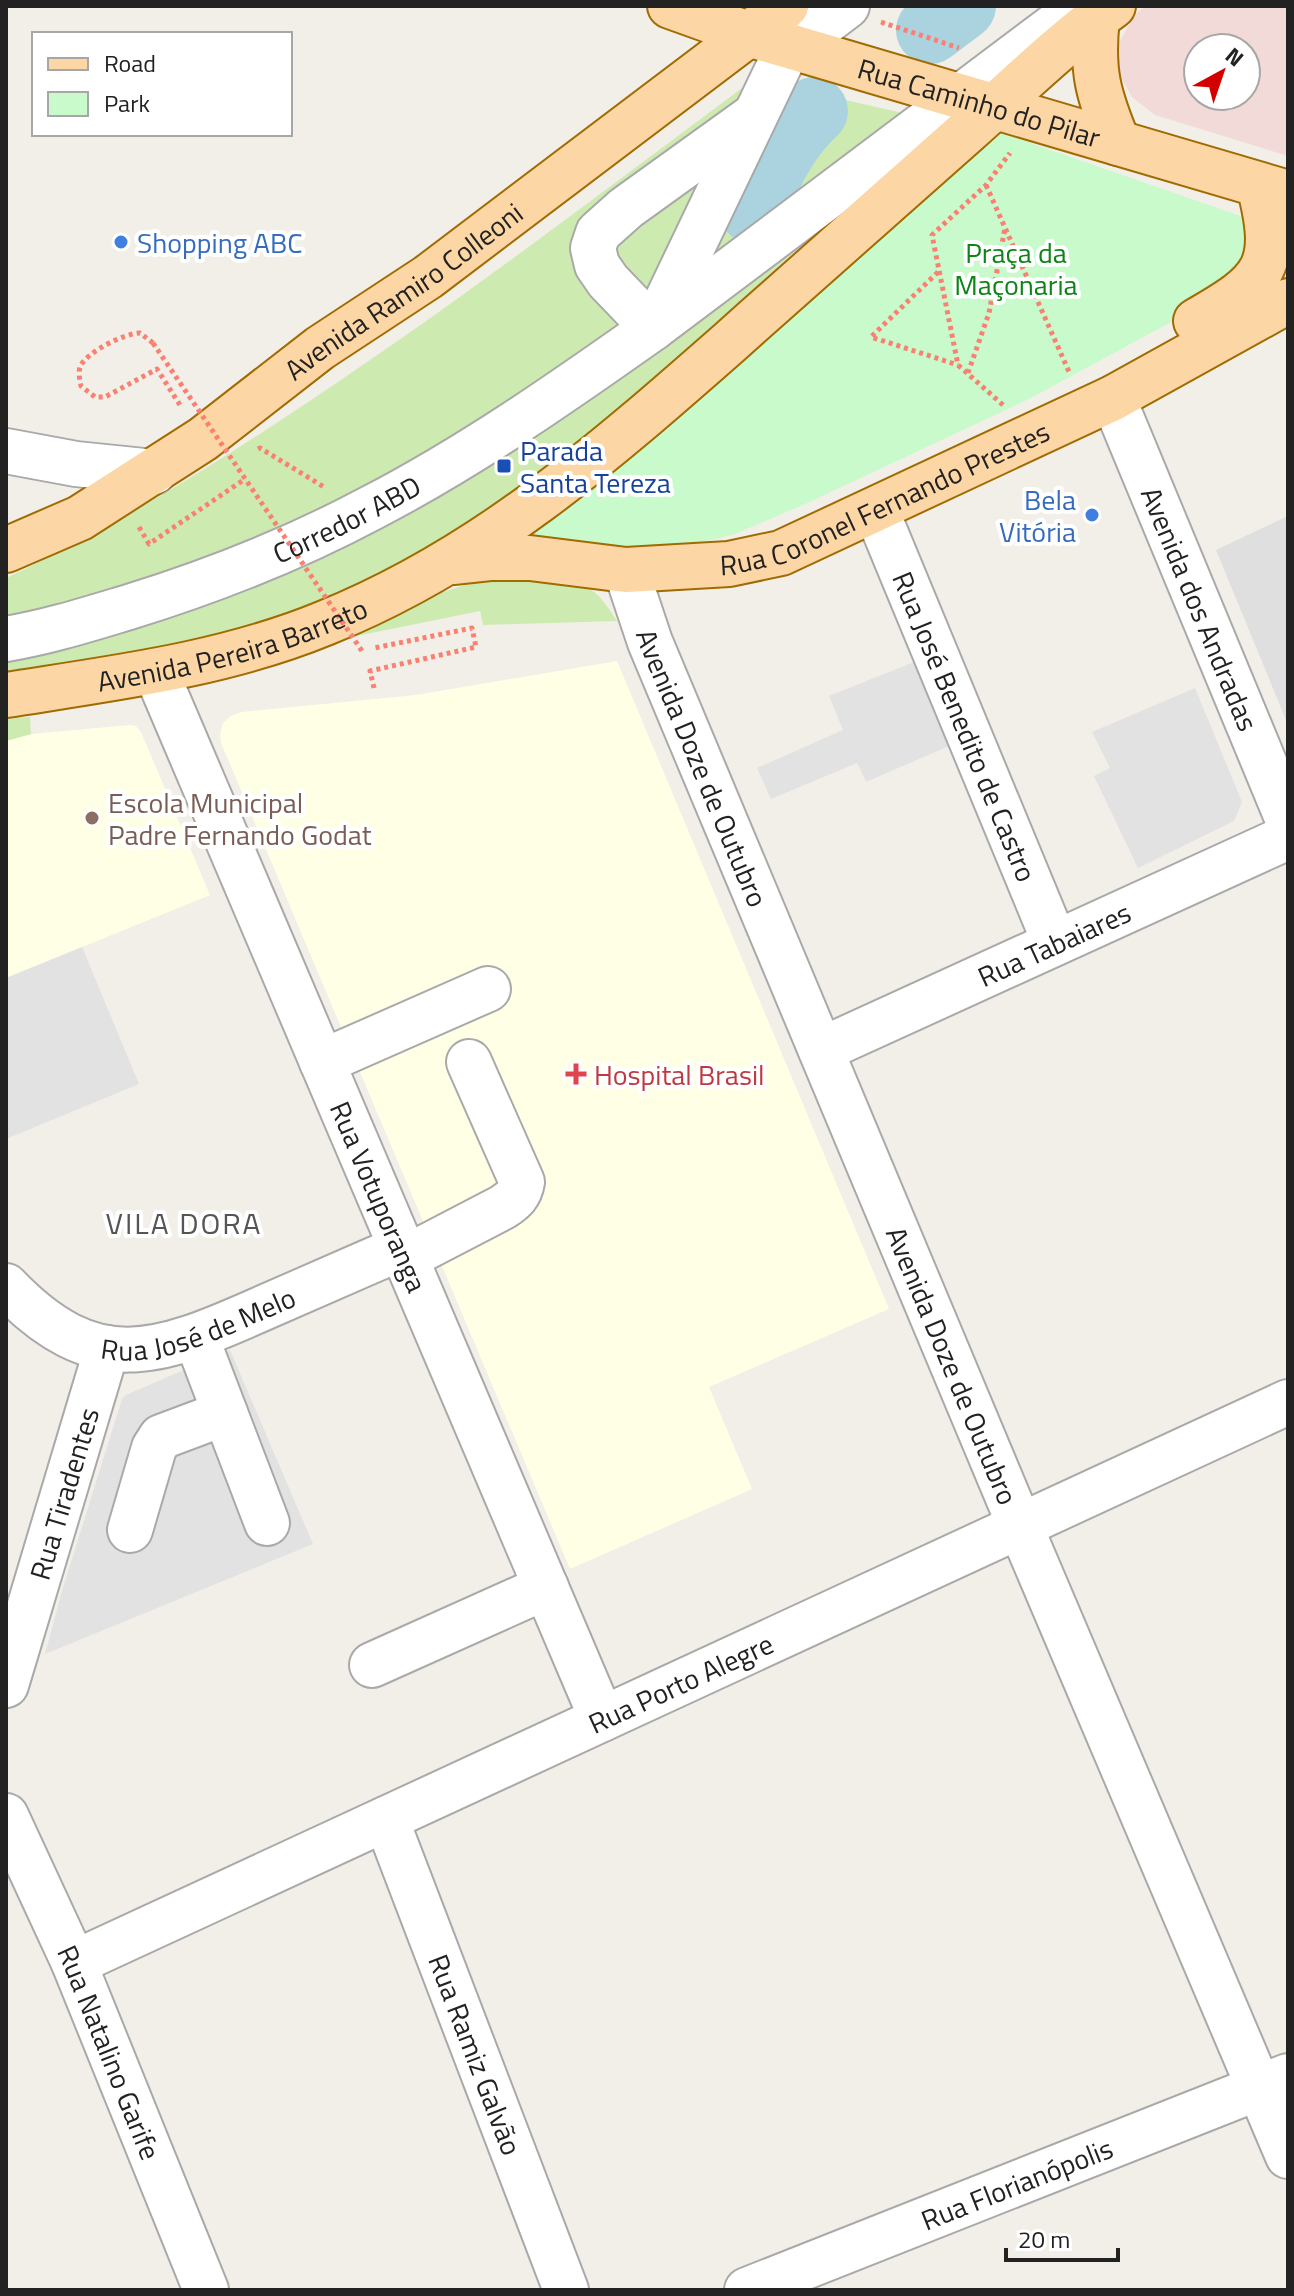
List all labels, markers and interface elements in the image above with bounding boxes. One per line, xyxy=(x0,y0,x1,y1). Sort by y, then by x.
legend xyxy=(32,32,292,136)
north arrow xyxy=(1182,32,1262,112)
text: N xyxy=(1218,39,1252,75)
text: Road xyxy=(104,45,156,81)
street label: Rua Caminho do Pilar xyxy=(853,46,1106,158)
text: Park xyxy=(104,85,150,121)
street label: Avenida Ramiro Colleoni xyxy=(274,191,532,390)
place label: Shopping ABC xyxy=(137,221,302,264)
park label: Praça da Maçonaria xyxy=(954,231,1078,306)
marker: Shopping ABC xyxy=(112,233,130,251)
street label: Rua Coronel Fernando Prestes xyxy=(719,409,1056,586)
place label: Parada Santa Tereza xyxy=(520,429,671,504)
marker: Parada Santa Tereza xyxy=(495,457,513,475)
street label: Corredor ABD xyxy=(266,464,428,574)
place label: Bela Vitória xyxy=(999,478,1076,553)
street label: Avenida dos Andradas xyxy=(1131,480,1270,737)
marker: Bela Vitória xyxy=(1083,506,1101,524)
street label: Rua José Benedito de Castro xyxy=(882,565,1049,888)
street label: Avenida Pereira Barreto xyxy=(94,586,374,702)
street label: Avenida Doze de Outubro xyxy=(626,623,780,913)
place label: Escola Municipal Padre Fernando Godat xyxy=(108,781,372,856)
marker: Escola Municipal Padre Fernando Godat xyxy=(83,809,101,827)
street label: Rua Tabaiares xyxy=(970,890,1137,997)
place label: Hospital Brasil xyxy=(594,1053,765,1096)
marker: Hospital Brasil xyxy=(565,1063,587,1085)
street label: Rua Votuporanga xyxy=(320,1094,439,1299)
district label: VILA DORA xyxy=(106,1200,263,1246)
street label: Avenida Doze de Outubro xyxy=(875,1220,1030,1511)
street label: Rua José de Melo xyxy=(98,1275,302,1371)
street label: Rua Tiradentes xyxy=(17,1402,110,1585)
street label: Rua Porto Alegre xyxy=(581,1621,780,1744)
street label: Rua Natalino Garife xyxy=(47,1938,173,2166)
street label: Rua Ramiz Galvão xyxy=(418,1948,534,2161)
street label: Rua Florianópolis xyxy=(914,2126,1119,2241)
scale bar xyxy=(1006,2212,1118,2262)
text: 20 m xyxy=(1018,2221,1070,2257)

